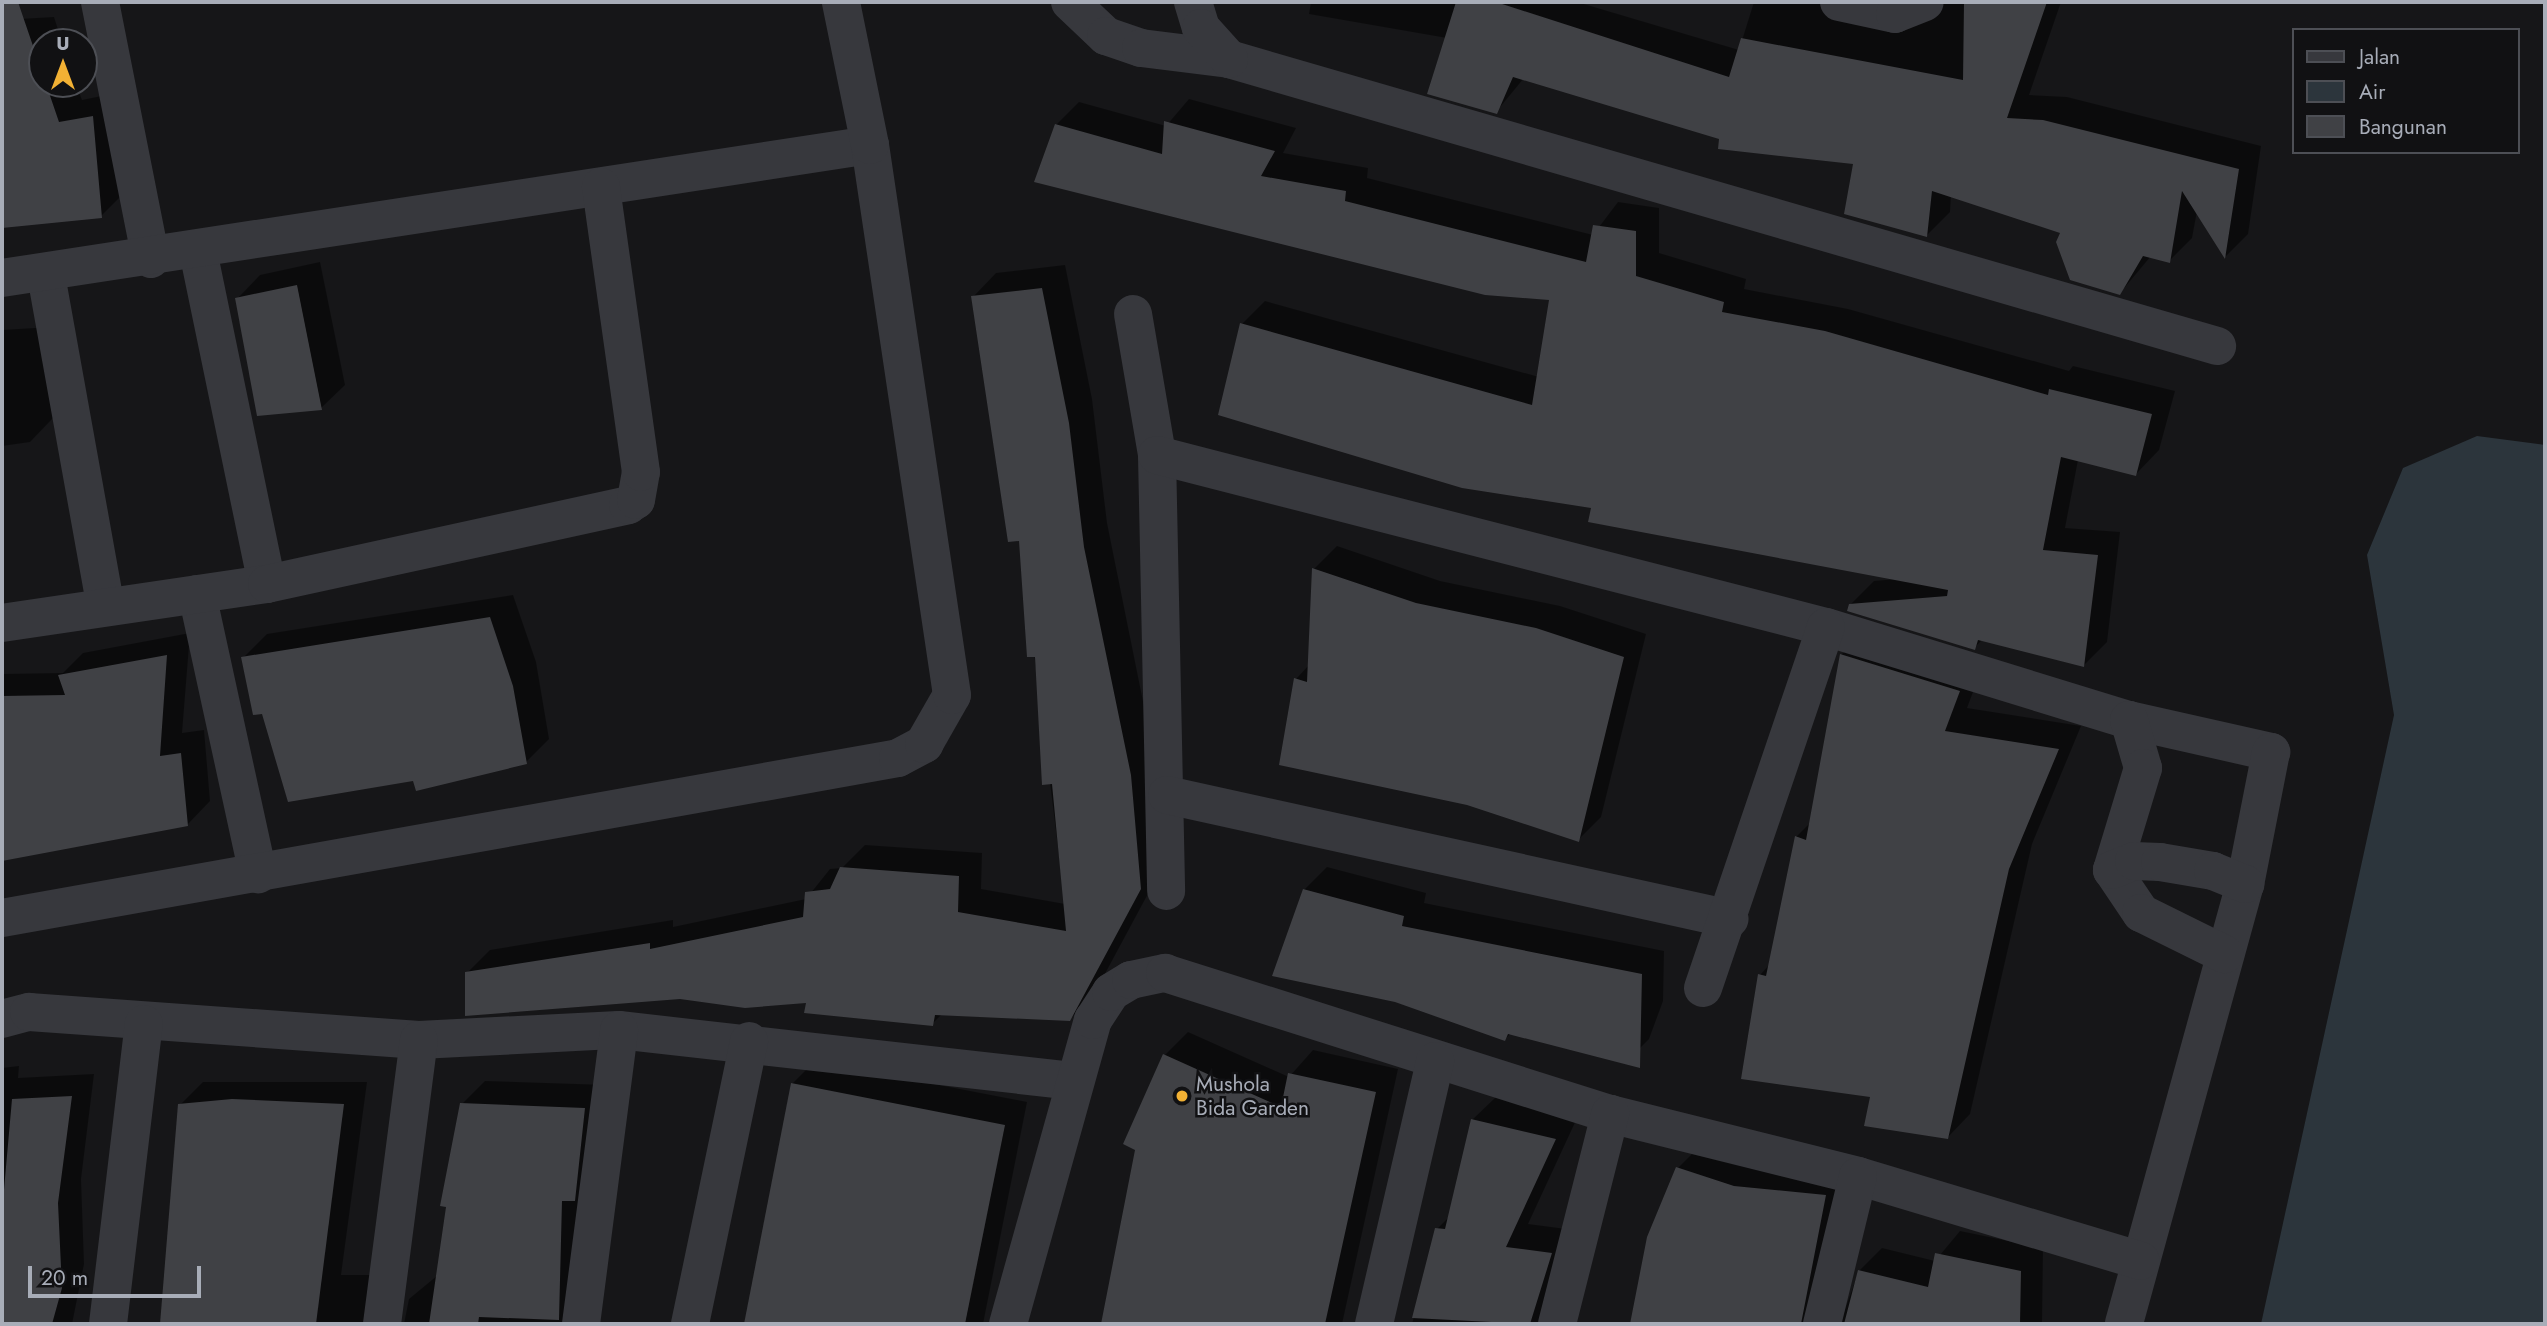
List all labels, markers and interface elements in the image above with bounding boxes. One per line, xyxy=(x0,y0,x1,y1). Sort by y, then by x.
north arrow xyxy=(28,28,98,98)
legend xyxy=(2292,28,2519,154)
text: U xyxy=(56,30,70,57)
text: Jalan xyxy=(2359,42,2400,72)
text: Air xyxy=(2359,77,2386,107)
text: Bangunan xyxy=(2359,112,2447,142)
place label: Mushola Bida Garden xyxy=(1196,1071,1309,1121)
marker: Mushola Bida Garden xyxy=(1174,1088,1190,1104)
scale bar xyxy=(32,1252,205,1296)
text: 20 m xyxy=(41,1263,88,1293)

